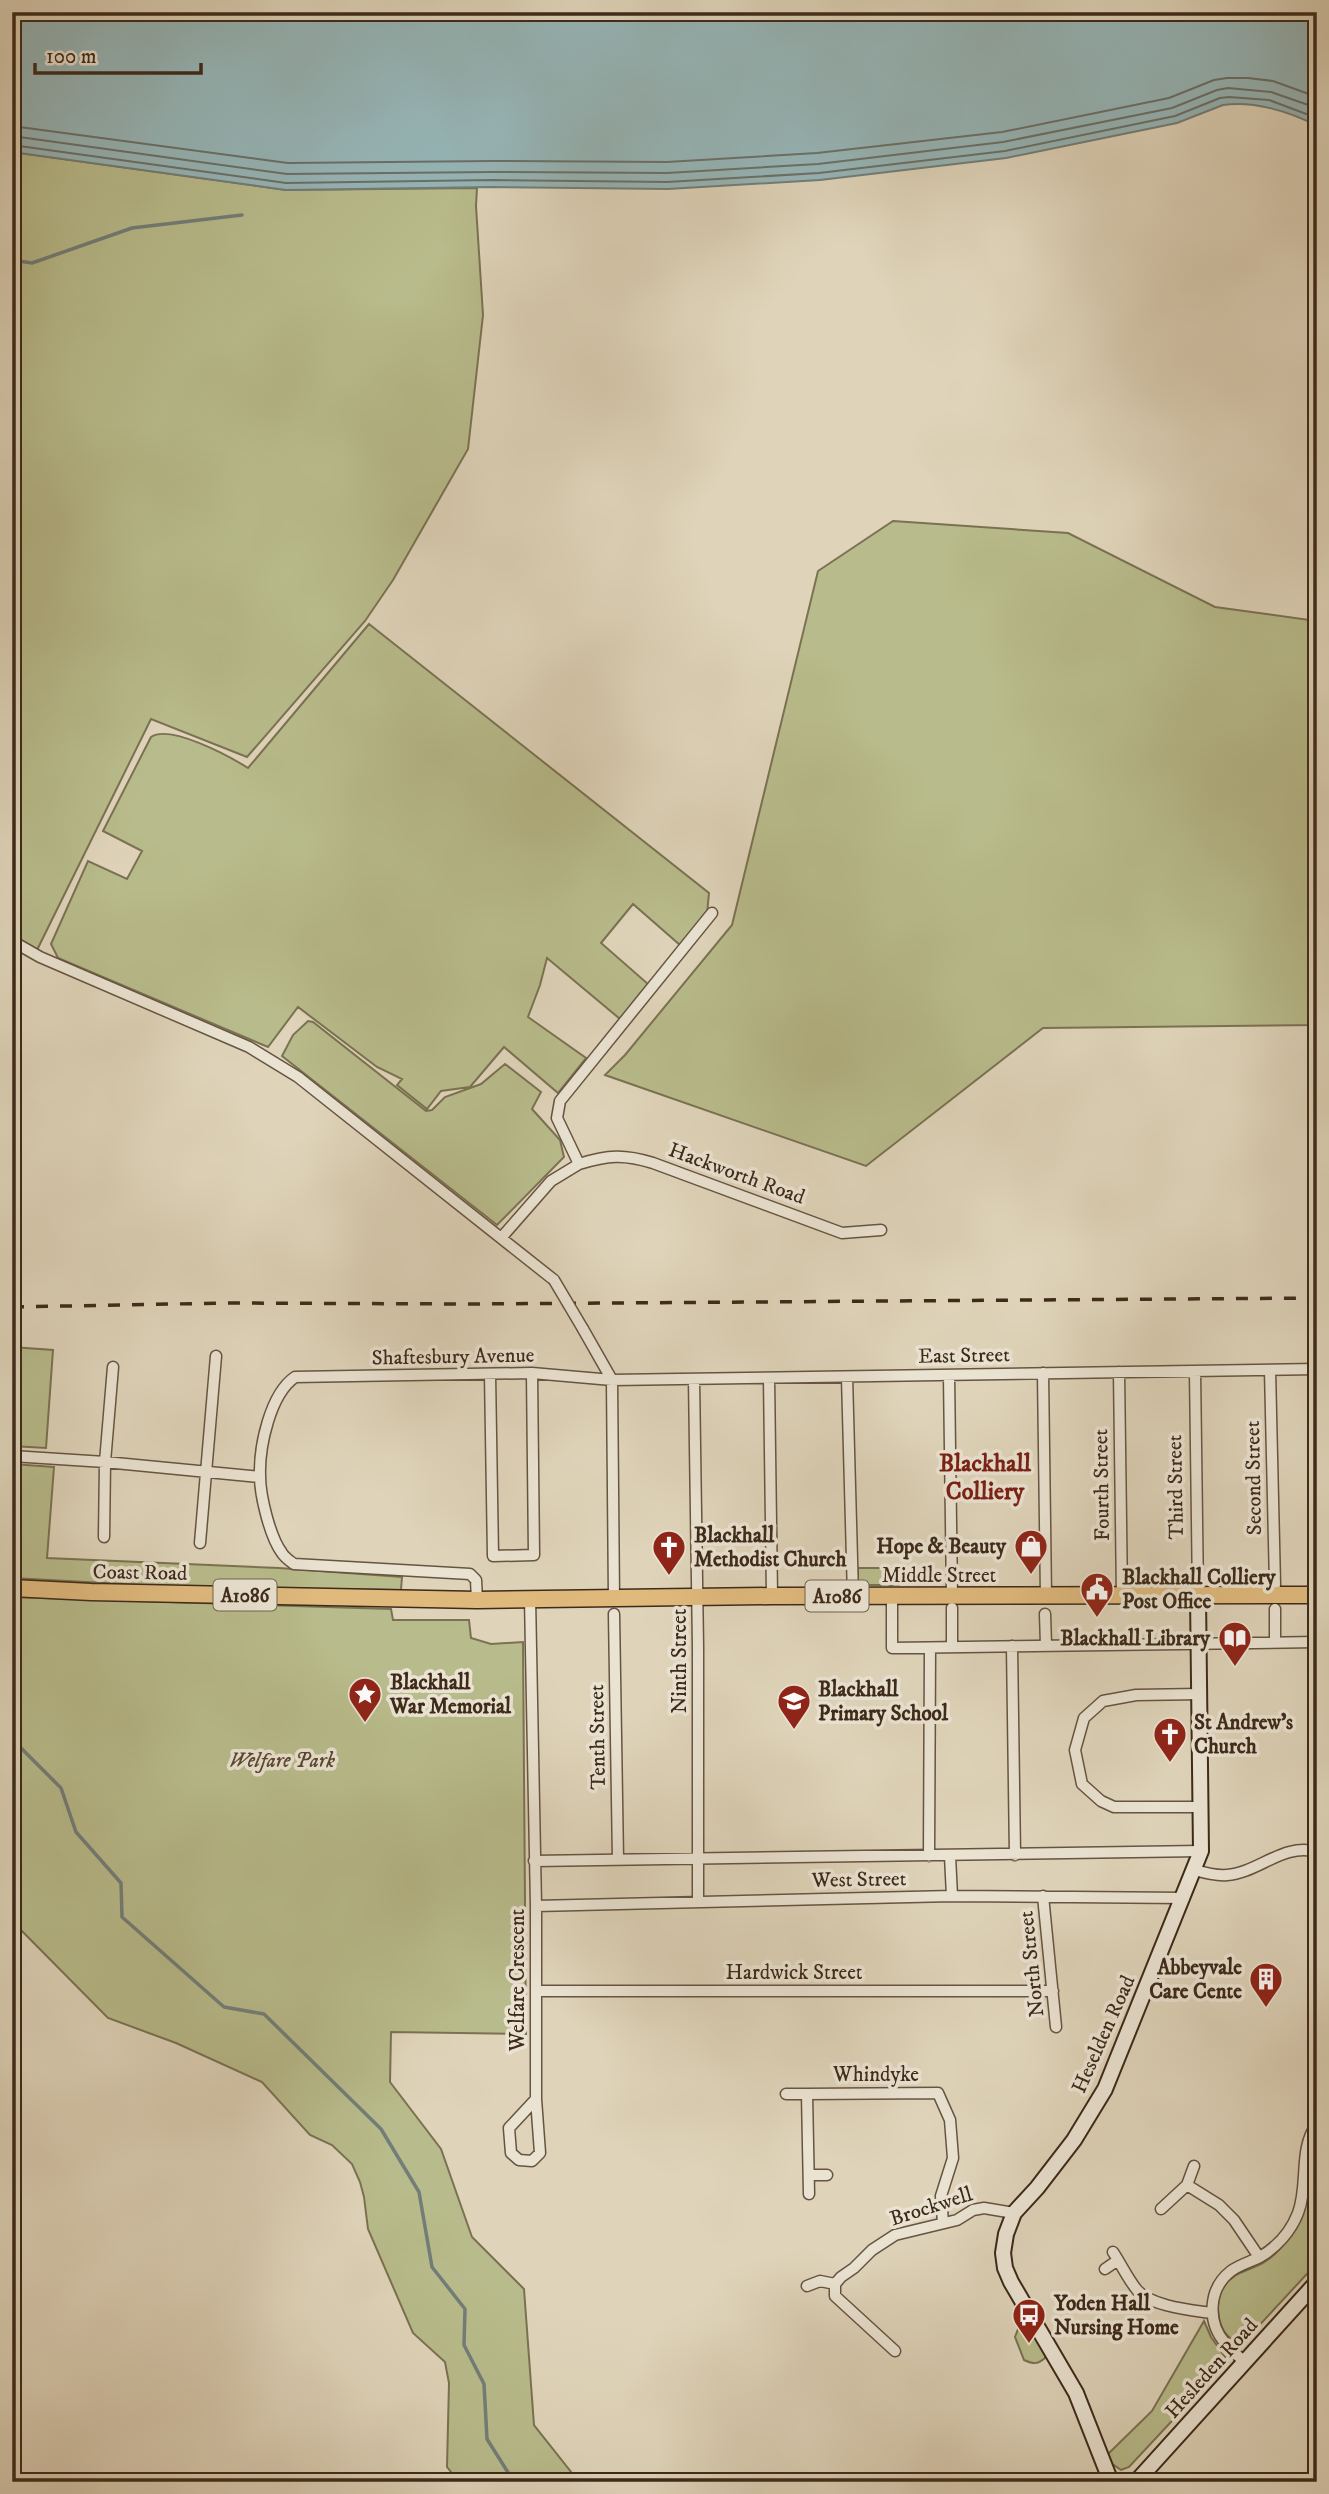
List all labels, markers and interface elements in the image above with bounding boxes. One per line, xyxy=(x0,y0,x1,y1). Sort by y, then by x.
scale bar xyxy=(35,32,201,76)
text: 100 m xyxy=(46,44,97,70)
street label: Hackworth Road xyxy=(665,1137,809,1211)
street label: East Street xyxy=(918,1342,1010,1370)
street label: Shaftesbury Avenue xyxy=(371,1343,535,1371)
street label: Second Street xyxy=(1240,1420,1268,1535)
street label: Fourth Street xyxy=(1088,1428,1116,1541)
street label: Third Street xyxy=(1162,1434,1190,1540)
district label: Blackhall Colliery xyxy=(939,1449,1032,1507)
place label: Blackhall Methodist Church xyxy=(694,1523,847,1573)
shop icon: Hope & Beauty xyxy=(1012,1527,1050,1576)
church icon: Blackhall Methodist Church xyxy=(650,1528,688,1577)
place label: Hope & Beauty xyxy=(876,1534,1007,1560)
street label: Coast Road xyxy=(92,1559,188,1587)
street label: Middle Street xyxy=(882,1563,997,1589)
place label: Blackhall Colliery Post Office xyxy=(1122,1565,1277,1615)
public building icon: Blackhall Colliery Post Office xyxy=(1078,1570,1116,1619)
road number: A1086 xyxy=(214,1580,276,1610)
road number: A1086 xyxy=(806,1580,868,1612)
street label: Ninth Street xyxy=(667,1608,693,1713)
library icon: Blackhall Library xyxy=(1216,1619,1254,1668)
place label: Blackhall Library xyxy=(1060,1626,1211,1652)
place label: Blackhall War Memorial xyxy=(389,1670,512,1720)
place icon: Blackhall War Memorial xyxy=(346,1675,384,1724)
place label: Blackhall Primary School xyxy=(818,1677,949,1727)
school or university icon: Blackhall Primary School xyxy=(775,1682,813,1731)
street label: Tenth Street xyxy=(584,1684,612,1790)
place label: St Andrew's Church xyxy=(1194,1710,1293,1760)
church icon: St Andrew's Church xyxy=(1151,1715,1189,1764)
park label: Welfare Park xyxy=(229,1748,335,1774)
street label: West Street xyxy=(810,1866,907,1894)
street label: Welfare Crescent xyxy=(505,1908,531,2052)
street label: North Street xyxy=(1013,1909,1050,2018)
place label: Abbeyvale Care Cente xyxy=(1149,1955,1242,2005)
street label: Hardwick Street xyxy=(725,1960,863,1986)
building icon: Abbeyvale Care Cente xyxy=(1247,1960,1285,2009)
street label: Heselden Road xyxy=(1066,1971,1142,2097)
street label: Whindyke xyxy=(832,2062,919,2088)
street label: Brockwell xyxy=(887,2181,977,2233)
place label: Yoden Hall Nursing Home xyxy=(1053,2291,1179,2341)
bus stop icon: Yoden Hall Nursing Home xyxy=(1010,2296,1048,2345)
street label: Hesleden Road xyxy=(1160,2313,1264,2424)

